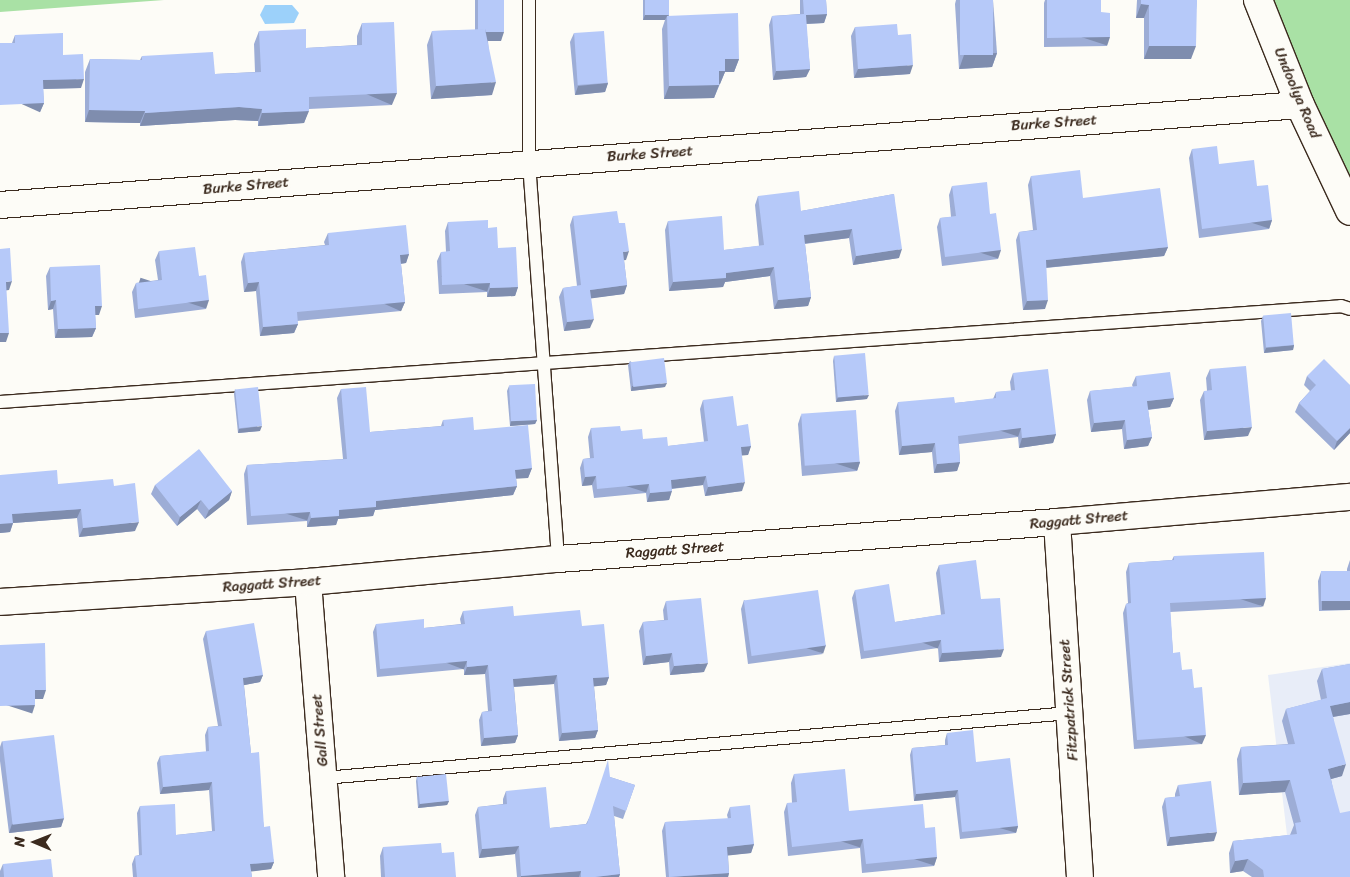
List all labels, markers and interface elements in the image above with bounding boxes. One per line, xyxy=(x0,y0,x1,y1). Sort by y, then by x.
street label: Undoolya Road xyxy=(1270,45,1324,141)
street label: Burke Street xyxy=(1010,111,1098,135)
street label: Burke Street xyxy=(606,142,694,166)
street label: Burke Street xyxy=(202,173,290,199)
street label: Raggatt Street xyxy=(1029,507,1129,533)
street label: Raggatt Street xyxy=(625,538,725,562)
street label: Raggatt Street xyxy=(222,572,322,596)
street label: Fitzpatrick Street xyxy=(1056,639,1082,761)
street label: Gall Street xyxy=(308,693,332,767)
north arrow xyxy=(10,817,60,867)
text: N xyxy=(7,837,32,847)

